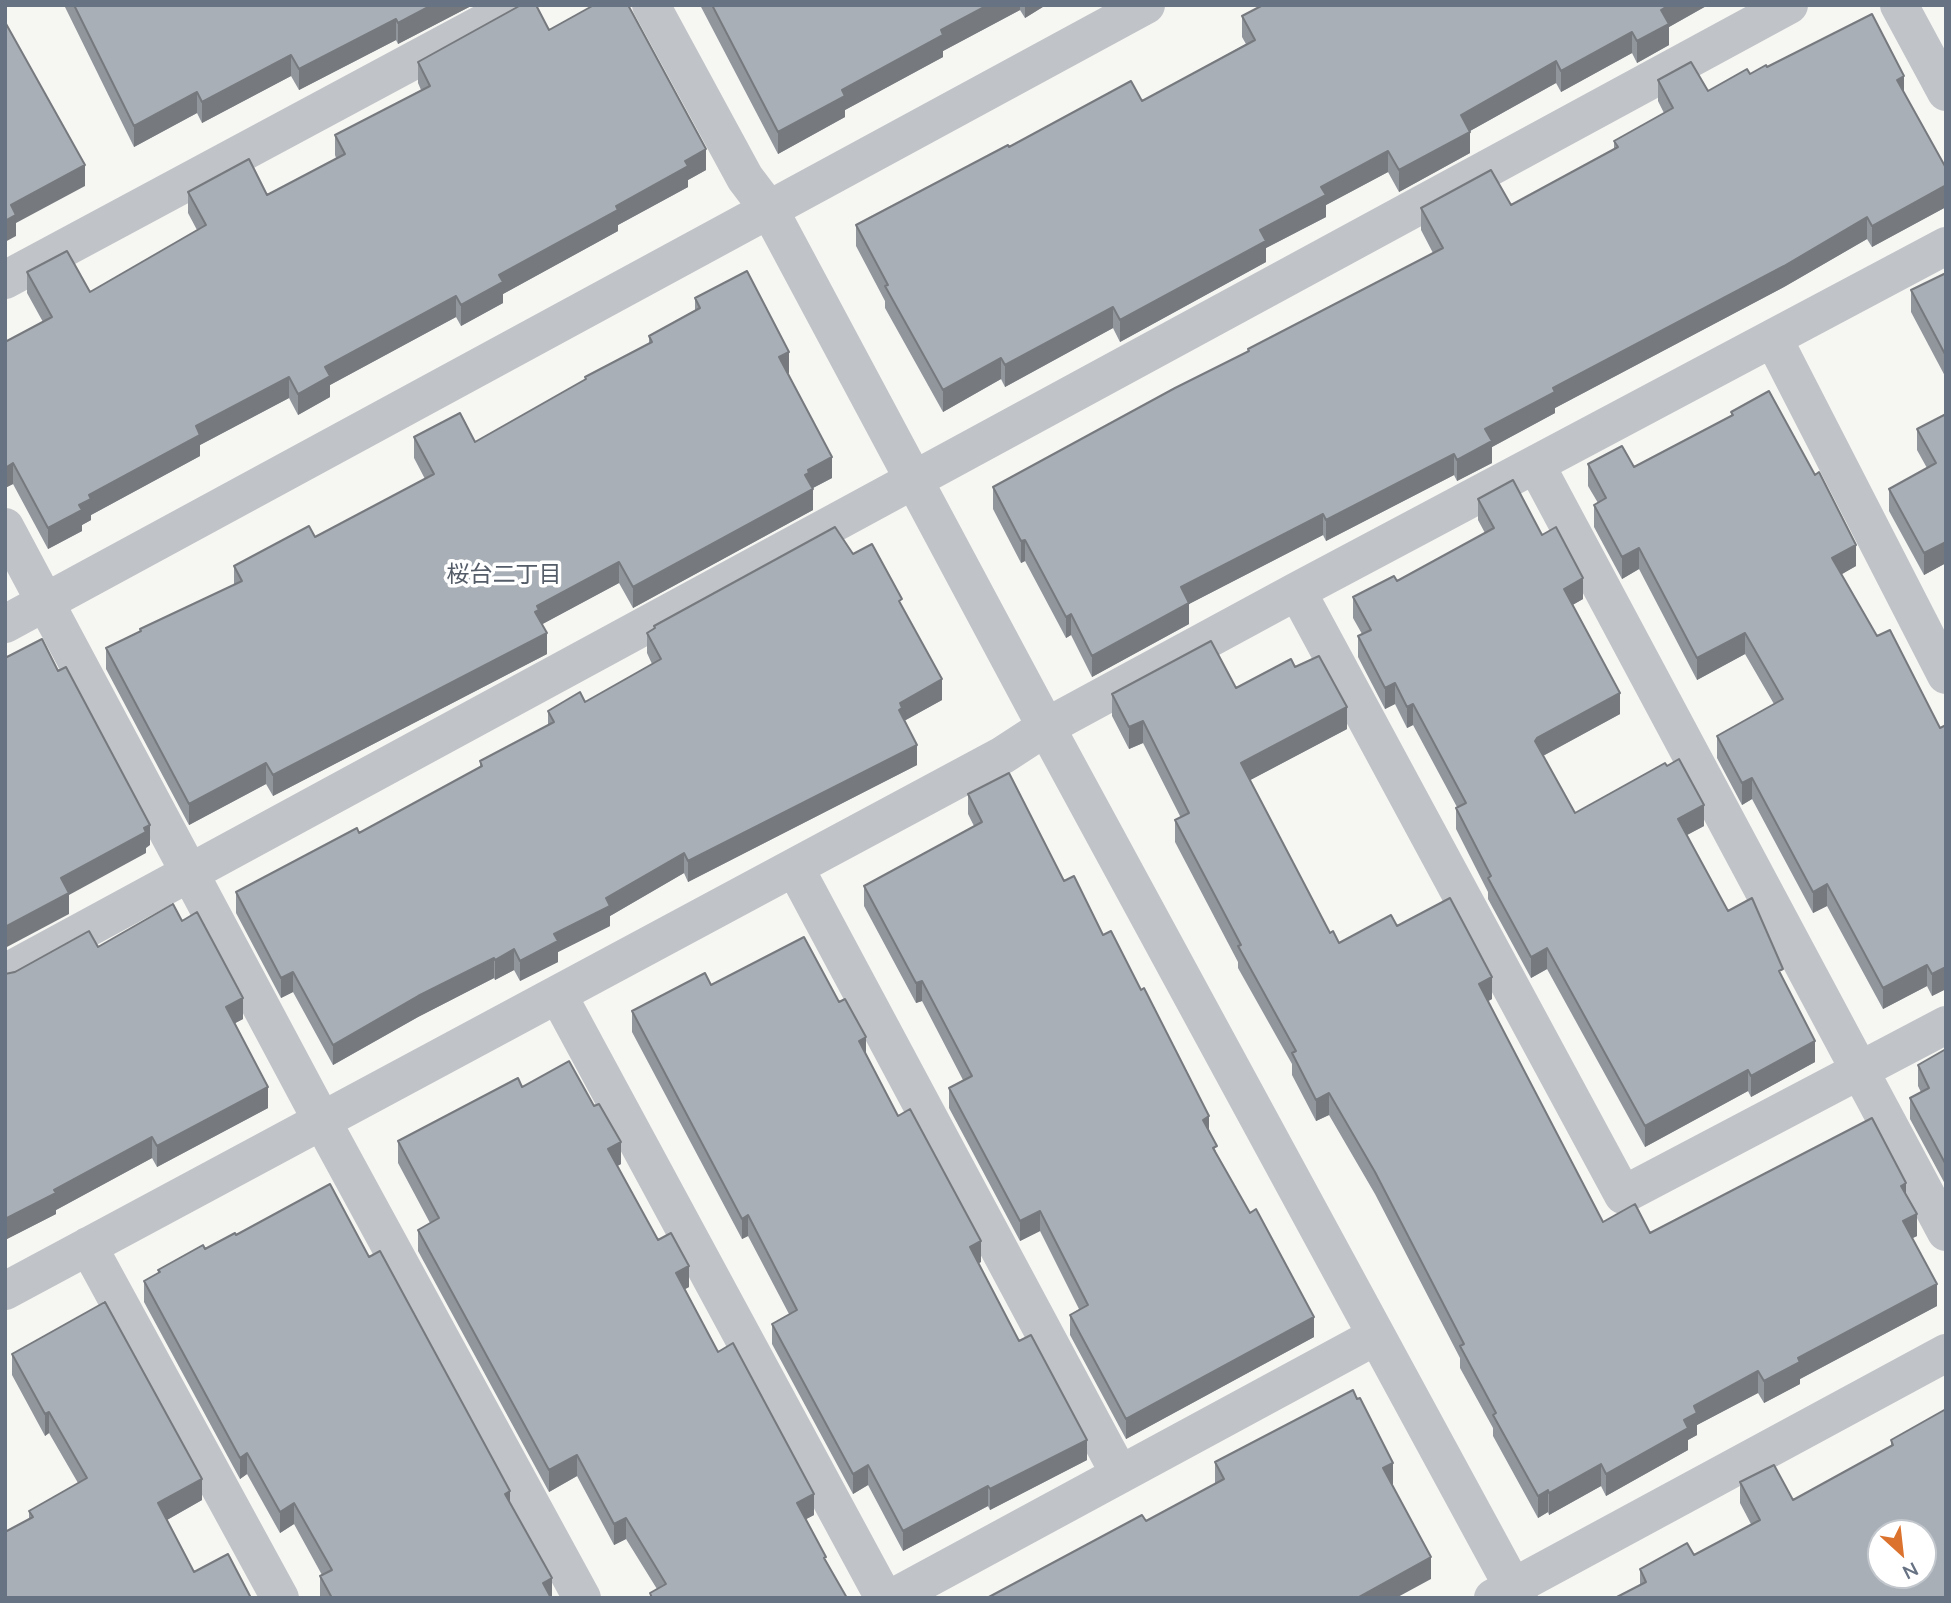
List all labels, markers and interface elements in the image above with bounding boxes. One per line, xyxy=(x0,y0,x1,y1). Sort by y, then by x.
district label: 桜台二丁目 xyxy=(447,561,561,589)
north arrow xyxy=(1867,1519,1937,1589)
text: N xyxy=(1899,1557,1922,1585)

